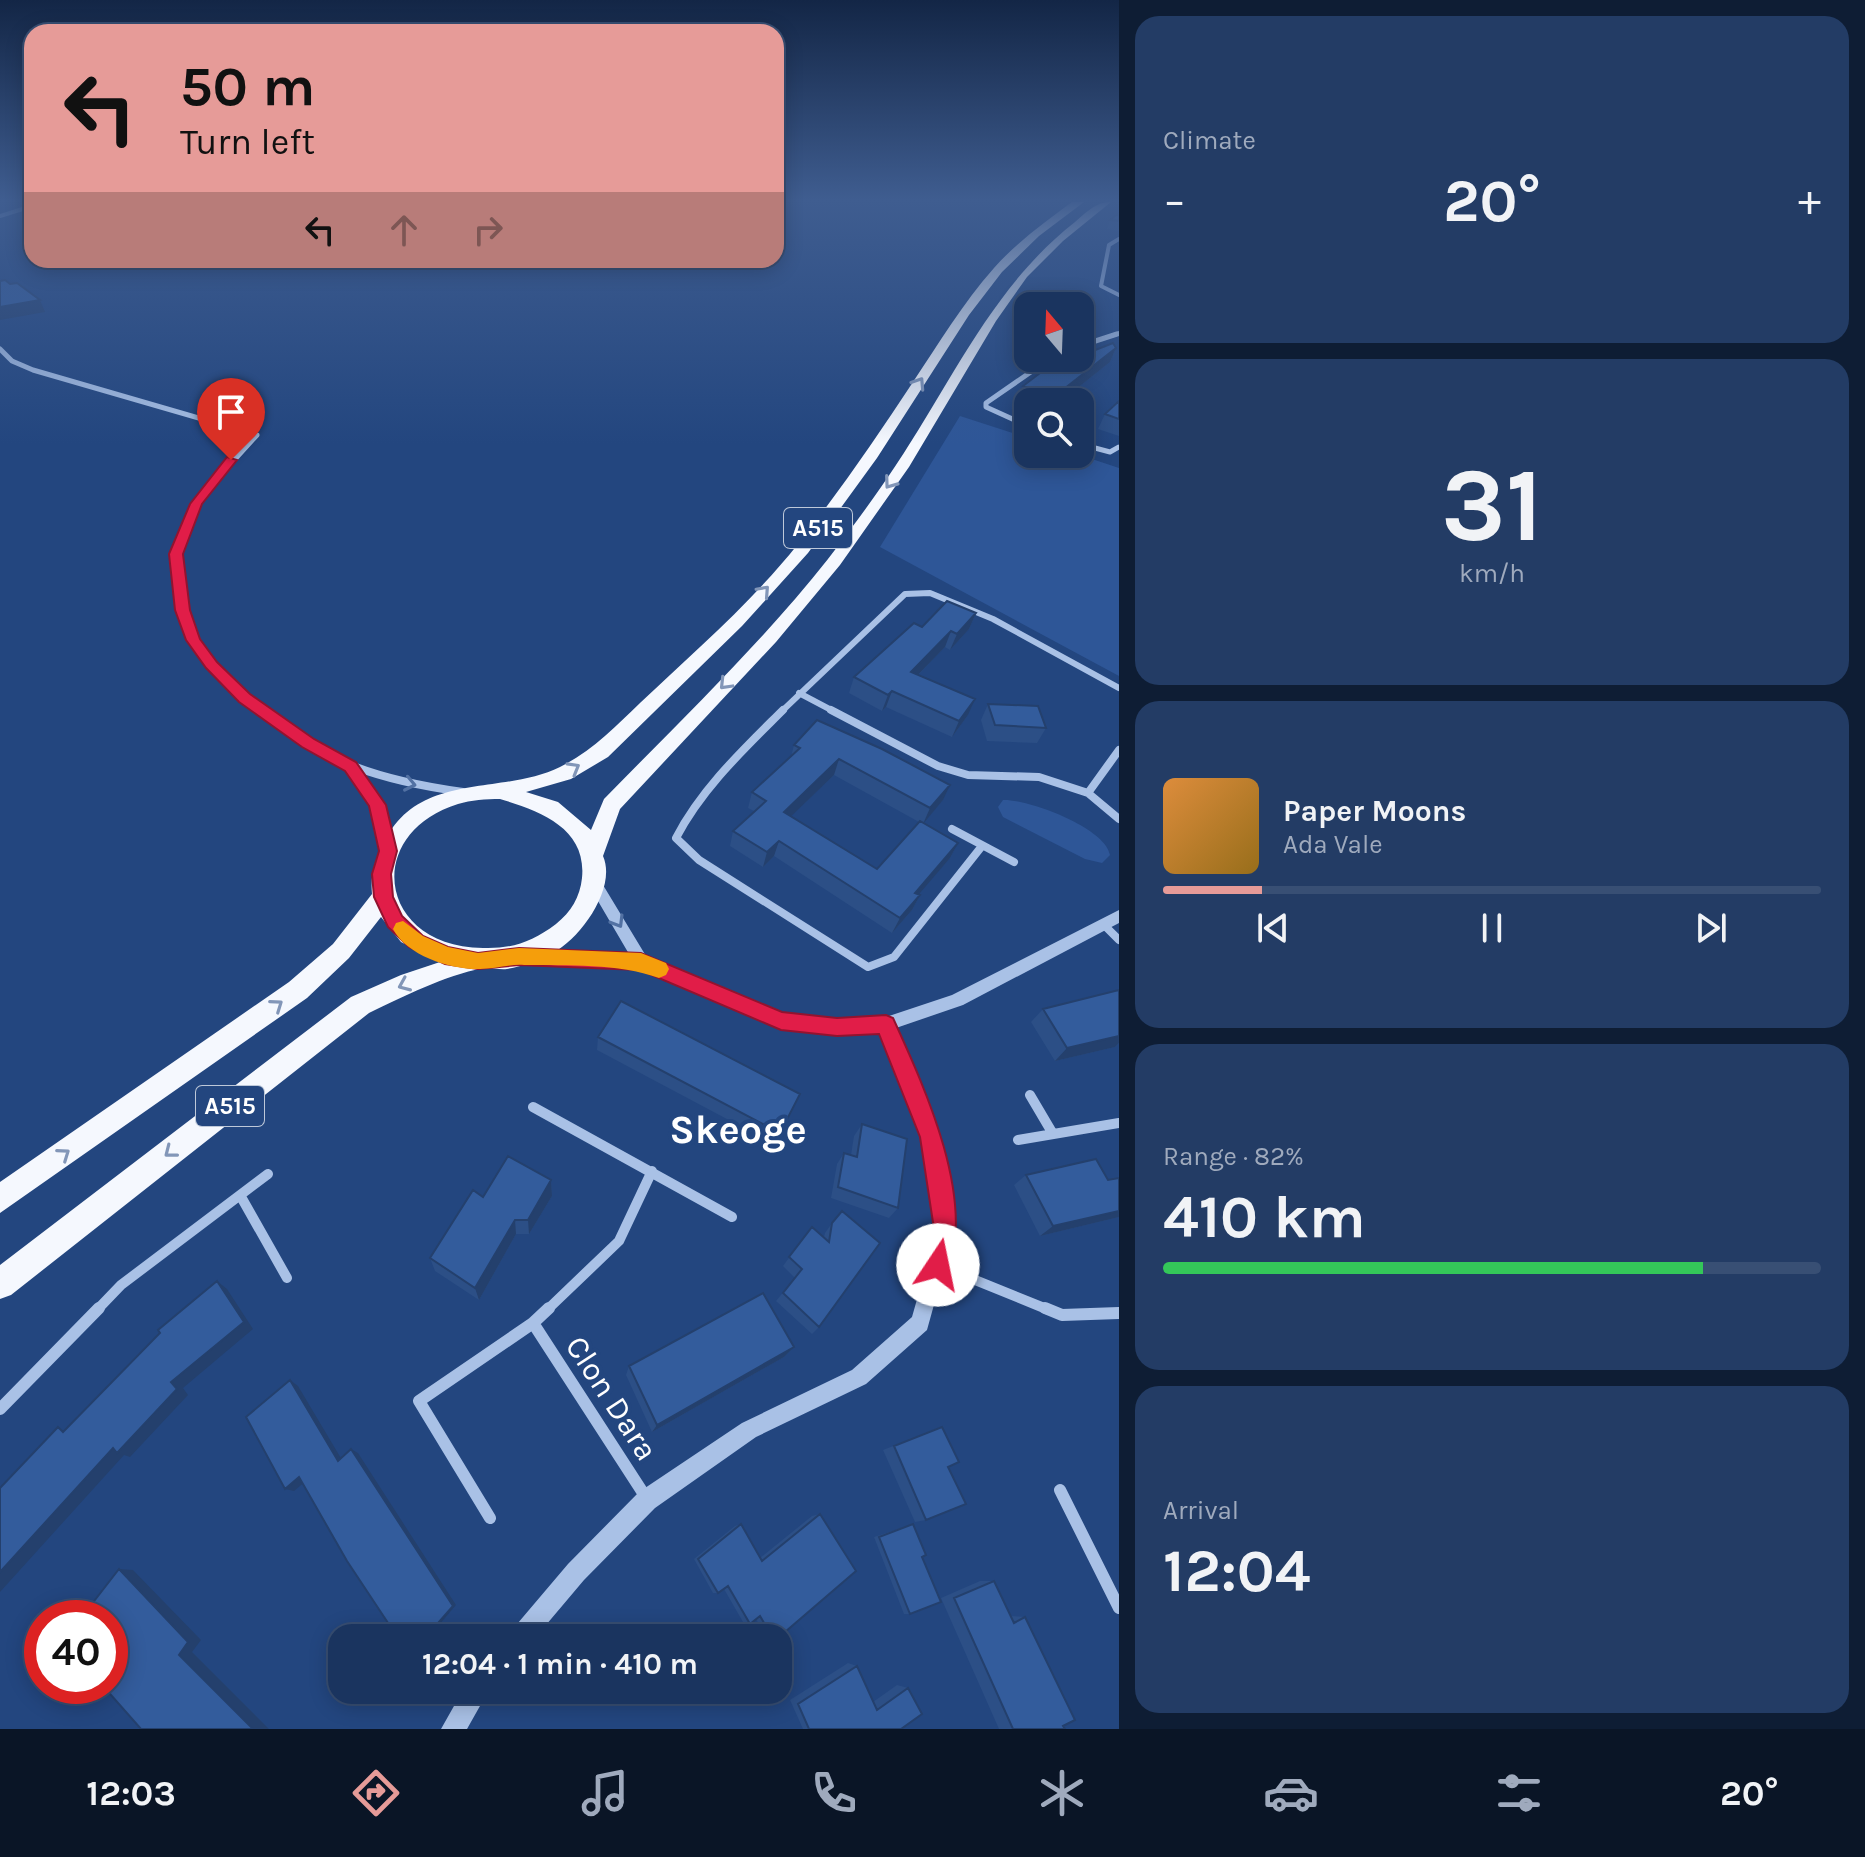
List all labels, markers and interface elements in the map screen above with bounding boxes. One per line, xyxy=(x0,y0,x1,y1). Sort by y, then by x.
text: 50 m xyxy=(180,54,315,119)
icon: left xyxy=(48,56,152,160)
text: Turn left xyxy=(180,121,315,163)
text: Climate xyxy=(1163,125,1256,156)
text: 20° xyxy=(1443,166,1541,236)
text: − xyxy=(1163,175,1186,226)
text: + xyxy=(1798,175,1821,226)
icon: left xyxy=(298,208,342,252)
icon: ahead xyxy=(382,208,426,252)
icon: right xyxy=(466,208,510,252)
north arrow xyxy=(1014,292,1094,372)
map controls xyxy=(1014,292,1094,468)
one-way arrow xyxy=(909,377,924,392)
pin xyxy=(197,378,265,460)
button: search xyxy=(1014,388,1094,468)
icon: arrive xyxy=(209,390,253,434)
text: 31 xyxy=(1441,445,1543,566)
one-way arrow xyxy=(885,475,900,489)
road number: A515 xyxy=(784,508,852,548)
text: km/h xyxy=(1459,558,1525,589)
one-way arrow xyxy=(754,586,769,601)
one-way arrow xyxy=(720,675,735,689)
one-way arrow xyxy=(565,762,580,778)
one-way arrow xyxy=(403,775,417,792)
text: Paper Moons xyxy=(1283,793,1466,829)
text: Ada Vale xyxy=(1283,829,1383,860)
icon: previous xyxy=(1251,906,1295,950)
icon: pause xyxy=(1470,906,1514,950)
icon: next xyxy=(1689,906,1733,950)
one-way arrow xyxy=(608,914,623,928)
one-way arrow xyxy=(398,976,412,992)
one-way arrow xyxy=(268,1000,282,1015)
road number: A515 xyxy=(196,1086,264,1126)
district label: Skeoge xyxy=(669,1106,807,1153)
text: Range · 82% xyxy=(1163,1141,1304,1172)
one-way arrow xyxy=(165,1142,179,1157)
one-way arrow xyxy=(55,1149,69,1164)
text: 410 km xyxy=(1163,1182,1366,1252)
position arrow xyxy=(896,1223,980,1307)
street label: Clon Dara xyxy=(558,1329,665,1467)
text: Arrival xyxy=(1163,1495,1239,1526)
text: 12:04 xyxy=(1163,1536,1311,1606)
speed limit sign: 40 xyxy=(24,1600,128,1704)
text: 12:04 · 1 min · 410 m xyxy=(422,1646,698,1682)
icon: directions xyxy=(348,1765,404,1821)
icon: music xyxy=(577,1765,633,1821)
icon: phone xyxy=(806,1765,862,1821)
icon: climate xyxy=(1034,1765,1090,1821)
icon: car xyxy=(1263,1765,1319,1821)
icon: filters xyxy=(1491,1765,1547,1821)
text: 12:03 xyxy=(86,1772,176,1814)
text: 20° xyxy=(1720,1772,1779,1814)

